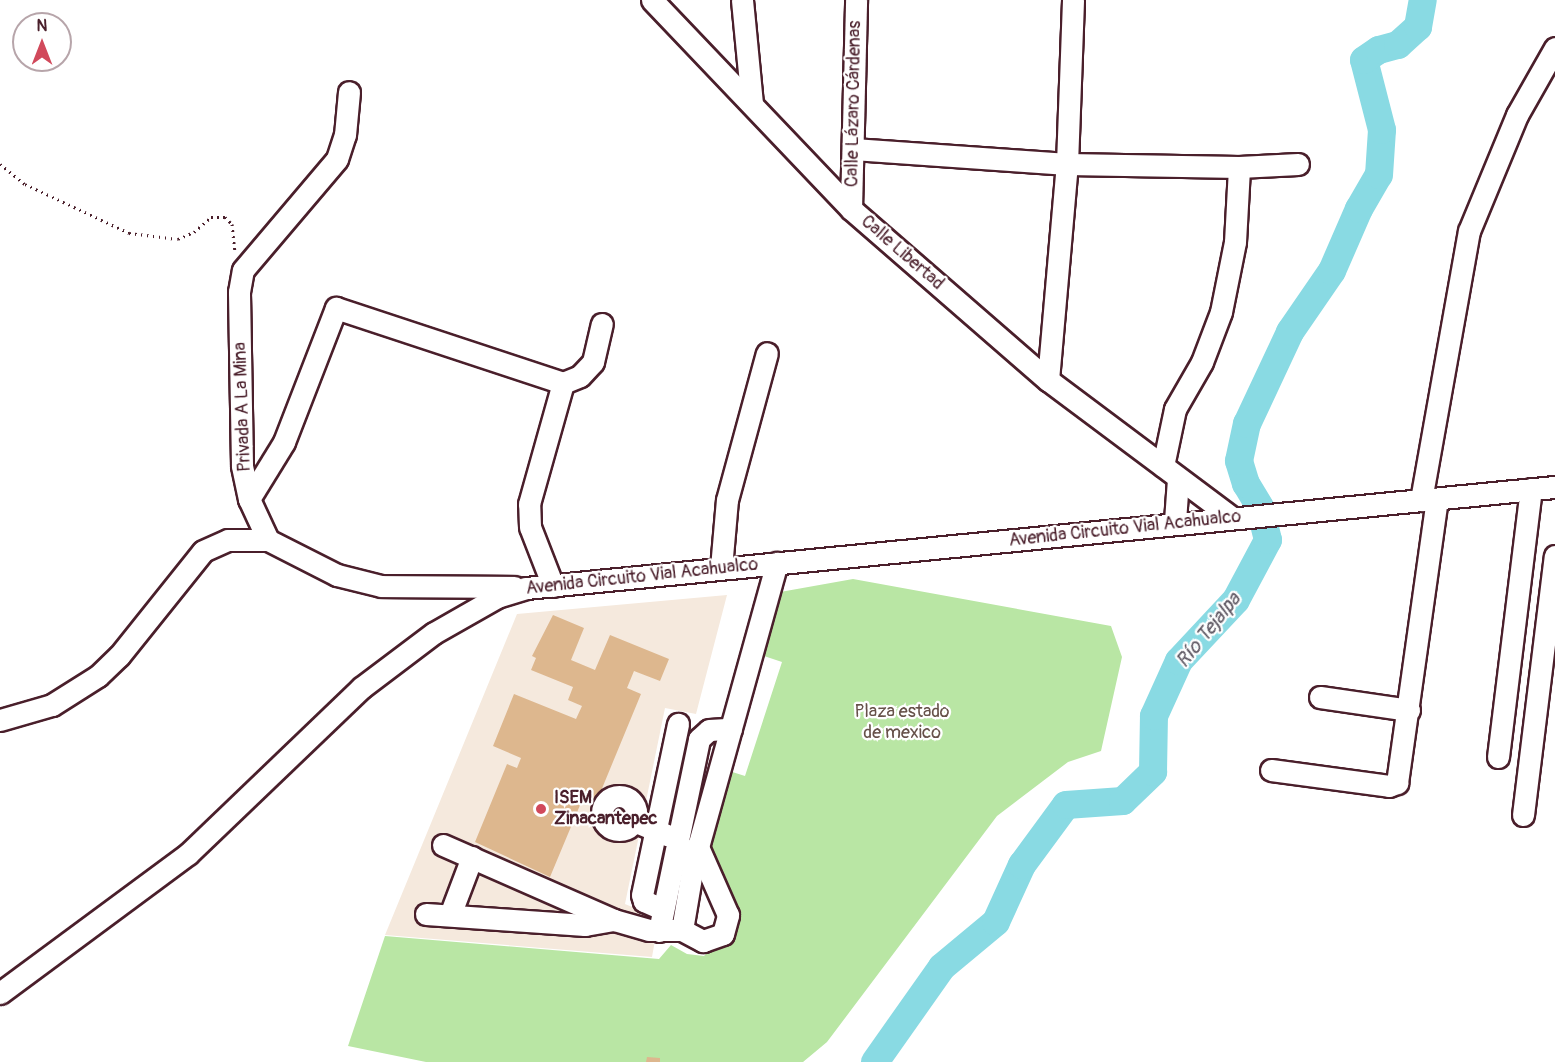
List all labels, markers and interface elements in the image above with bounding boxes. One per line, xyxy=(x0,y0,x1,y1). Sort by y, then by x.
north arrow xyxy=(12,12,72,72)
text: N xyxy=(37,16,47,36)
street label: Calle Lázaro Cárdenas xyxy=(842,21,866,187)
street label: Calle Libertad xyxy=(856,211,948,295)
street label: Privada A La Mina xyxy=(230,342,256,472)
street label: Avenida Circuito Vial Acahualco xyxy=(1008,506,1242,552)
street label: Avenida Circuito Vial Acahualco xyxy=(525,554,759,600)
water label: Río Tejalpa xyxy=(1171,588,1245,672)
park label: Plaza estado de mexico xyxy=(855,702,949,744)
place label: ISEM Zinacantepec xyxy=(554,788,657,830)
marker: ISEM Zinacantepec xyxy=(532,800,550,818)

